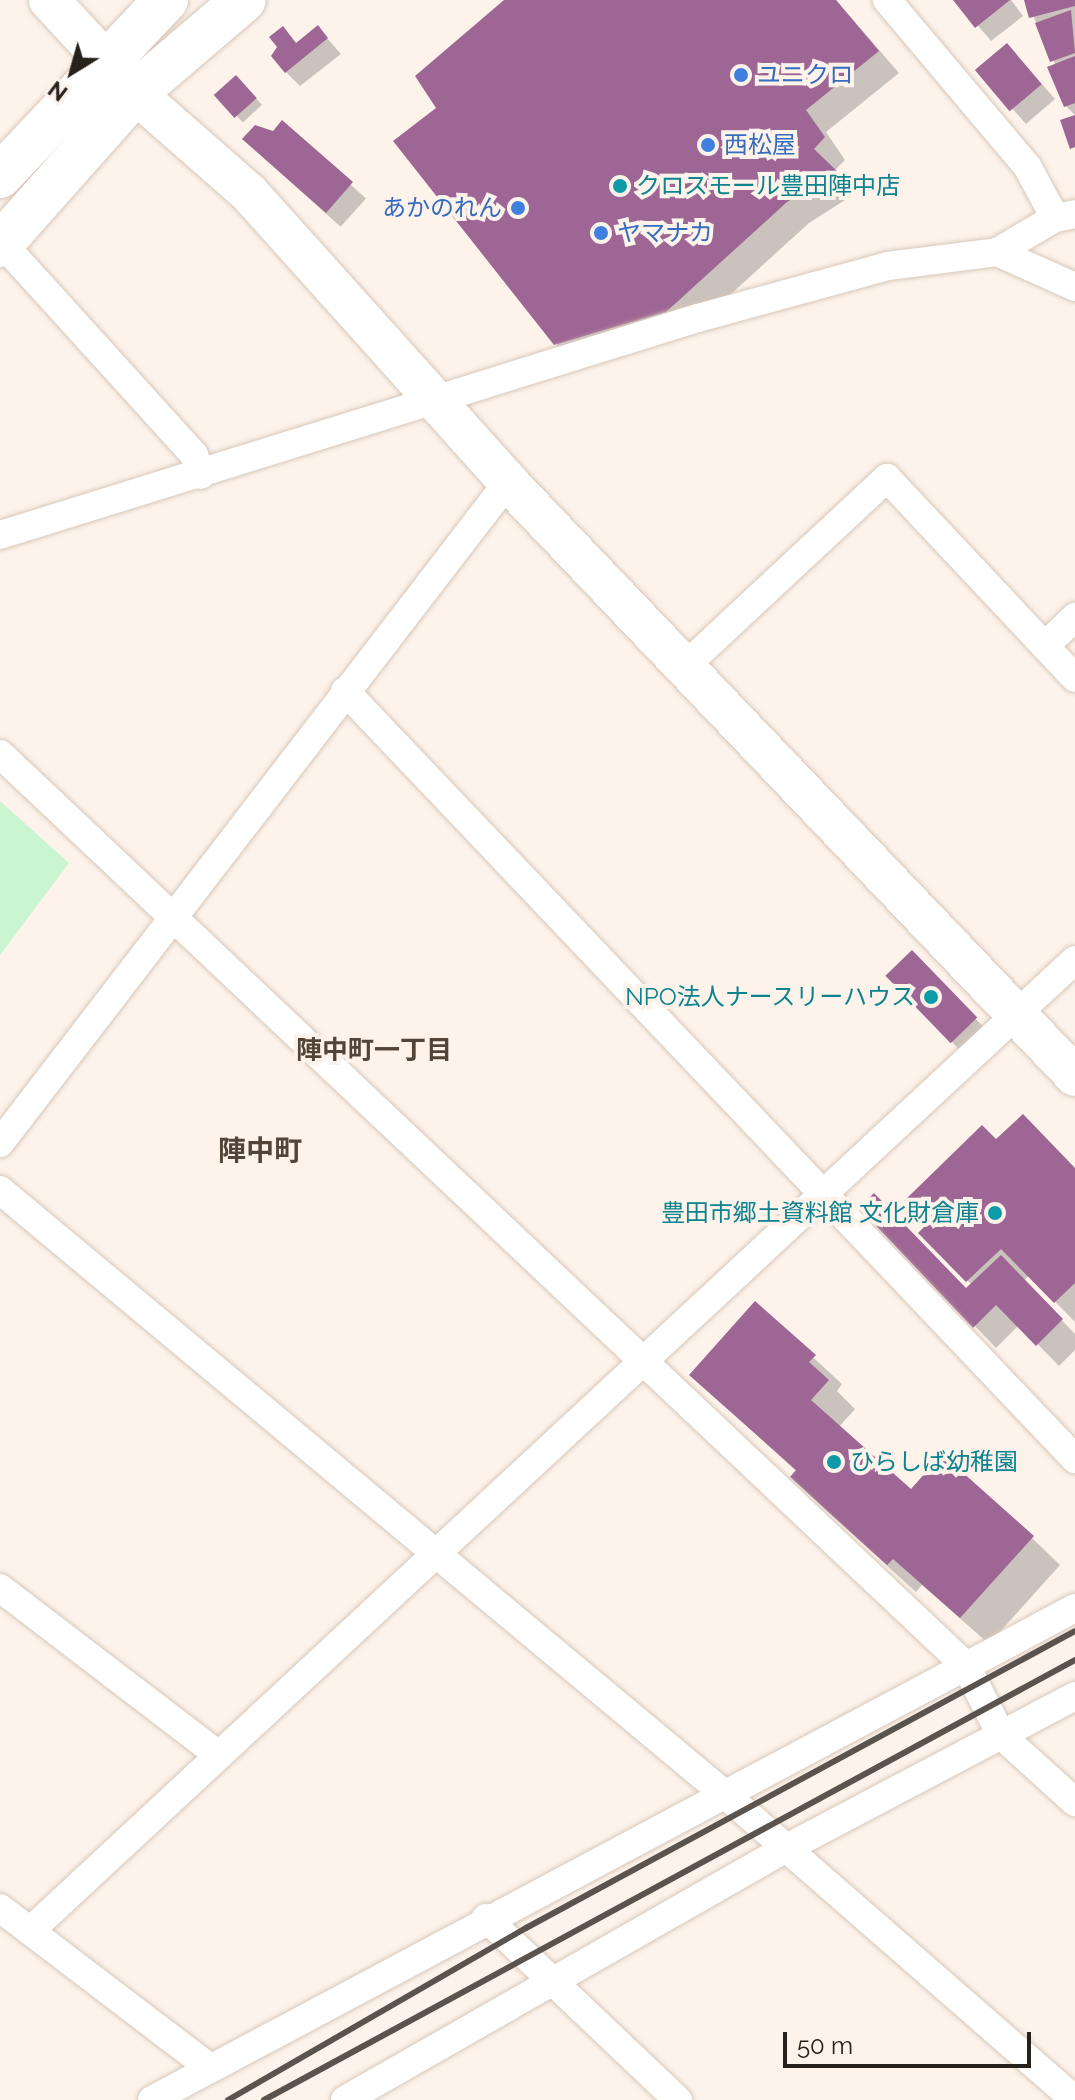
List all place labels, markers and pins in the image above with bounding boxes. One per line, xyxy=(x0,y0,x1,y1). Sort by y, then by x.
place label: ユニクロ xyxy=(757,61,853,89)
marker: ユニクロ xyxy=(732,66,750,84)
place label: 西松屋 xyxy=(724,131,796,159)
marker: 西松屋 xyxy=(699,136,717,154)
place label: クロスモール豊田陣中店 xyxy=(636,172,900,200)
marker: クロスモール豊田陣中店 xyxy=(611,177,629,195)
place label: あかのれん xyxy=(382,194,502,222)
marker: あかのれん xyxy=(509,199,527,217)
place label: ヤマナカ xyxy=(617,219,713,247)
marker: ヤマナカ xyxy=(592,224,610,242)
place label: NPO法人ナースリーハウス xyxy=(624,983,915,1011)
marker: NPO法人ナースリーハウス xyxy=(922,988,940,1006)
place label: 豊田市郷土資料館 文化財倉庫 xyxy=(661,1199,979,1227)
marker: 豊田市郷土資料館 文化財倉庫 xyxy=(986,1204,1004,1222)
place label: ひらしば幼稚園 xyxy=(850,1448,1018,1476)
marker: ひらしば幼稚園 xyxy=(825,1453,843,1471)

